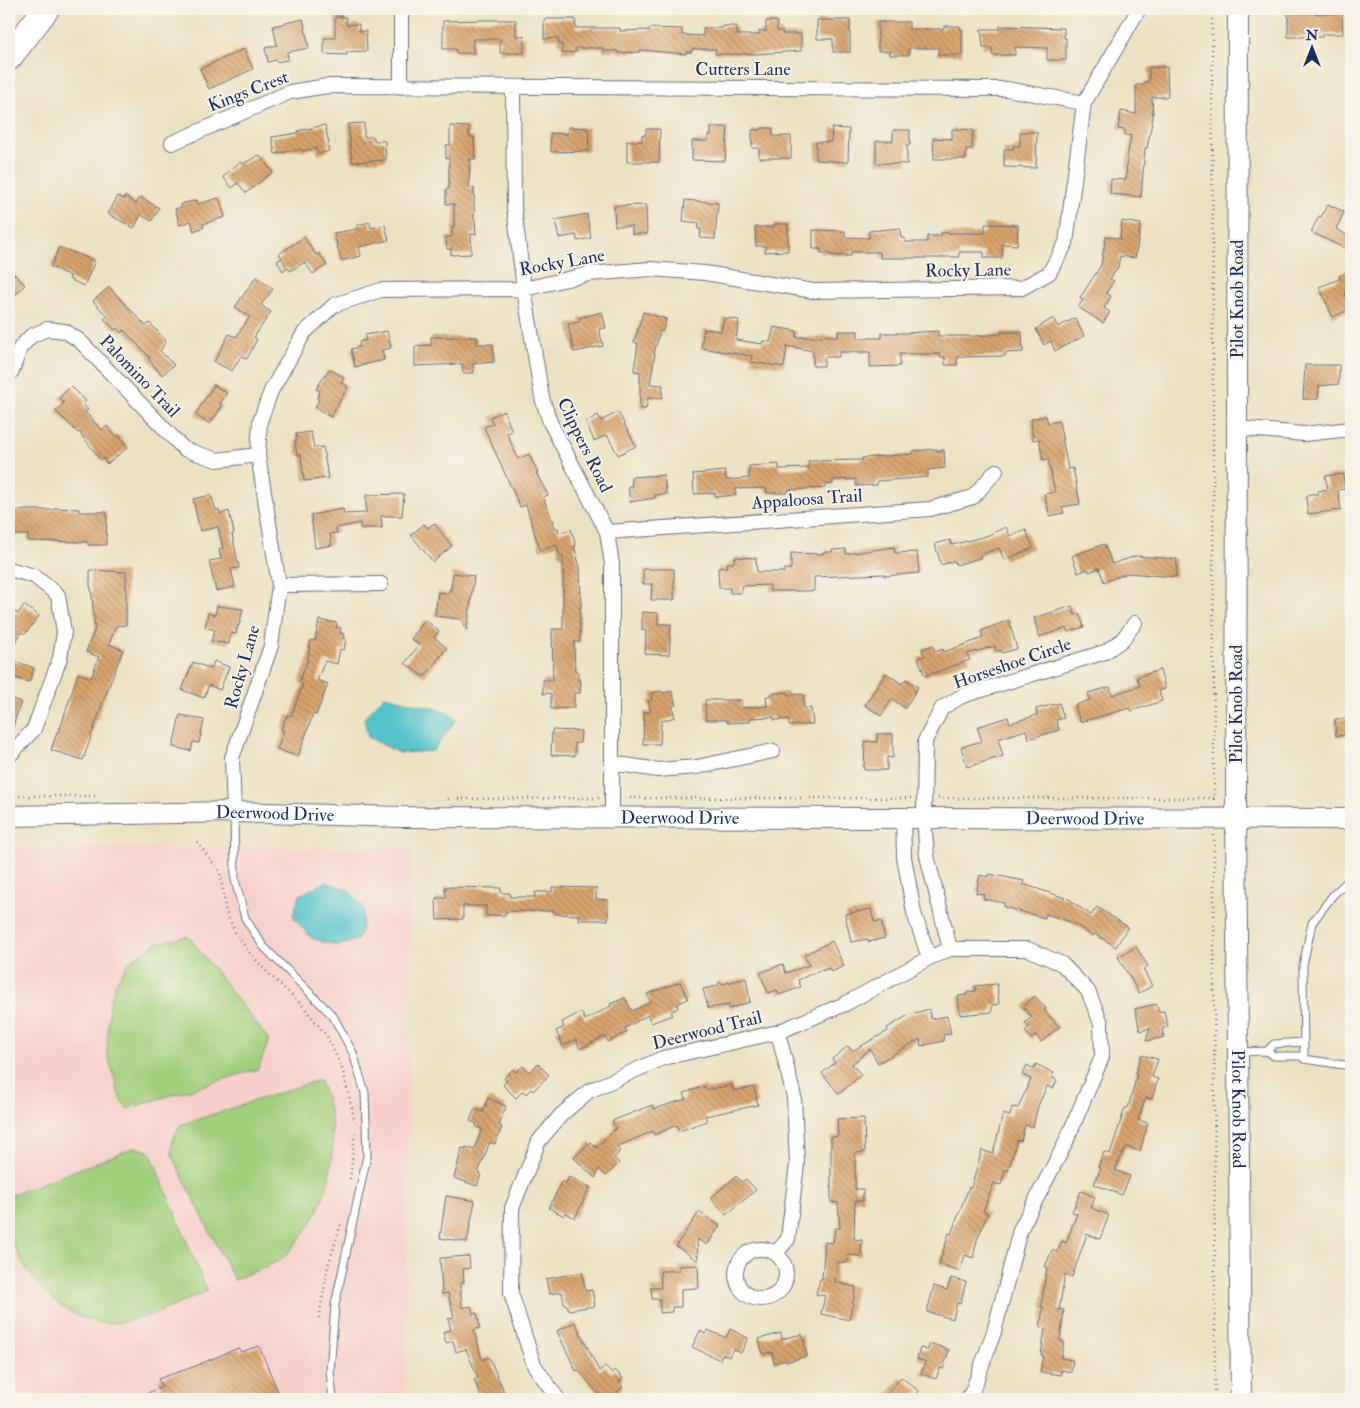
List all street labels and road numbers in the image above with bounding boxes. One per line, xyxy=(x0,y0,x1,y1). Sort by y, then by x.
street label: Cutters Lane xyxy=(695,58,791,81)
street label: Kings Crest xyxy=(205,66,292,117)
street label: Pilot Knob Road xyxy=(1226,239,1249,358)
street label: Rocky Lane xyxy=(518,244,607,281)
street label: Rocky Lane xyxy=(925,258,1012,283)
street label: Palomino Trail xyxy=(95,330,185,423)
street label: Clippers Road xyxy=(552,394,617,496)
street label: Appaloosa Trail xyxy=(750,484,864,515)
street label: Rocky Lane xyxy=(220,622,266,712)
street label: Horseshoe Circle xyxy=(950,632,1074,694)
street label: Pilot Knob Road xyxy=(1225,644,1248,763)
street label: Deerwood Drive xyxy=(215,801,335,827)
street label: Deerwood Drive xyxy=(621,806,740,830)
street label: Deerwood Drive xyxy=(1026,807,1145,831)
street label: Deerwood Trail xyxy=(650,1006,765,1055)
street label: Pilot Knob Road xyxy=(1226,1049,1250,1169)

